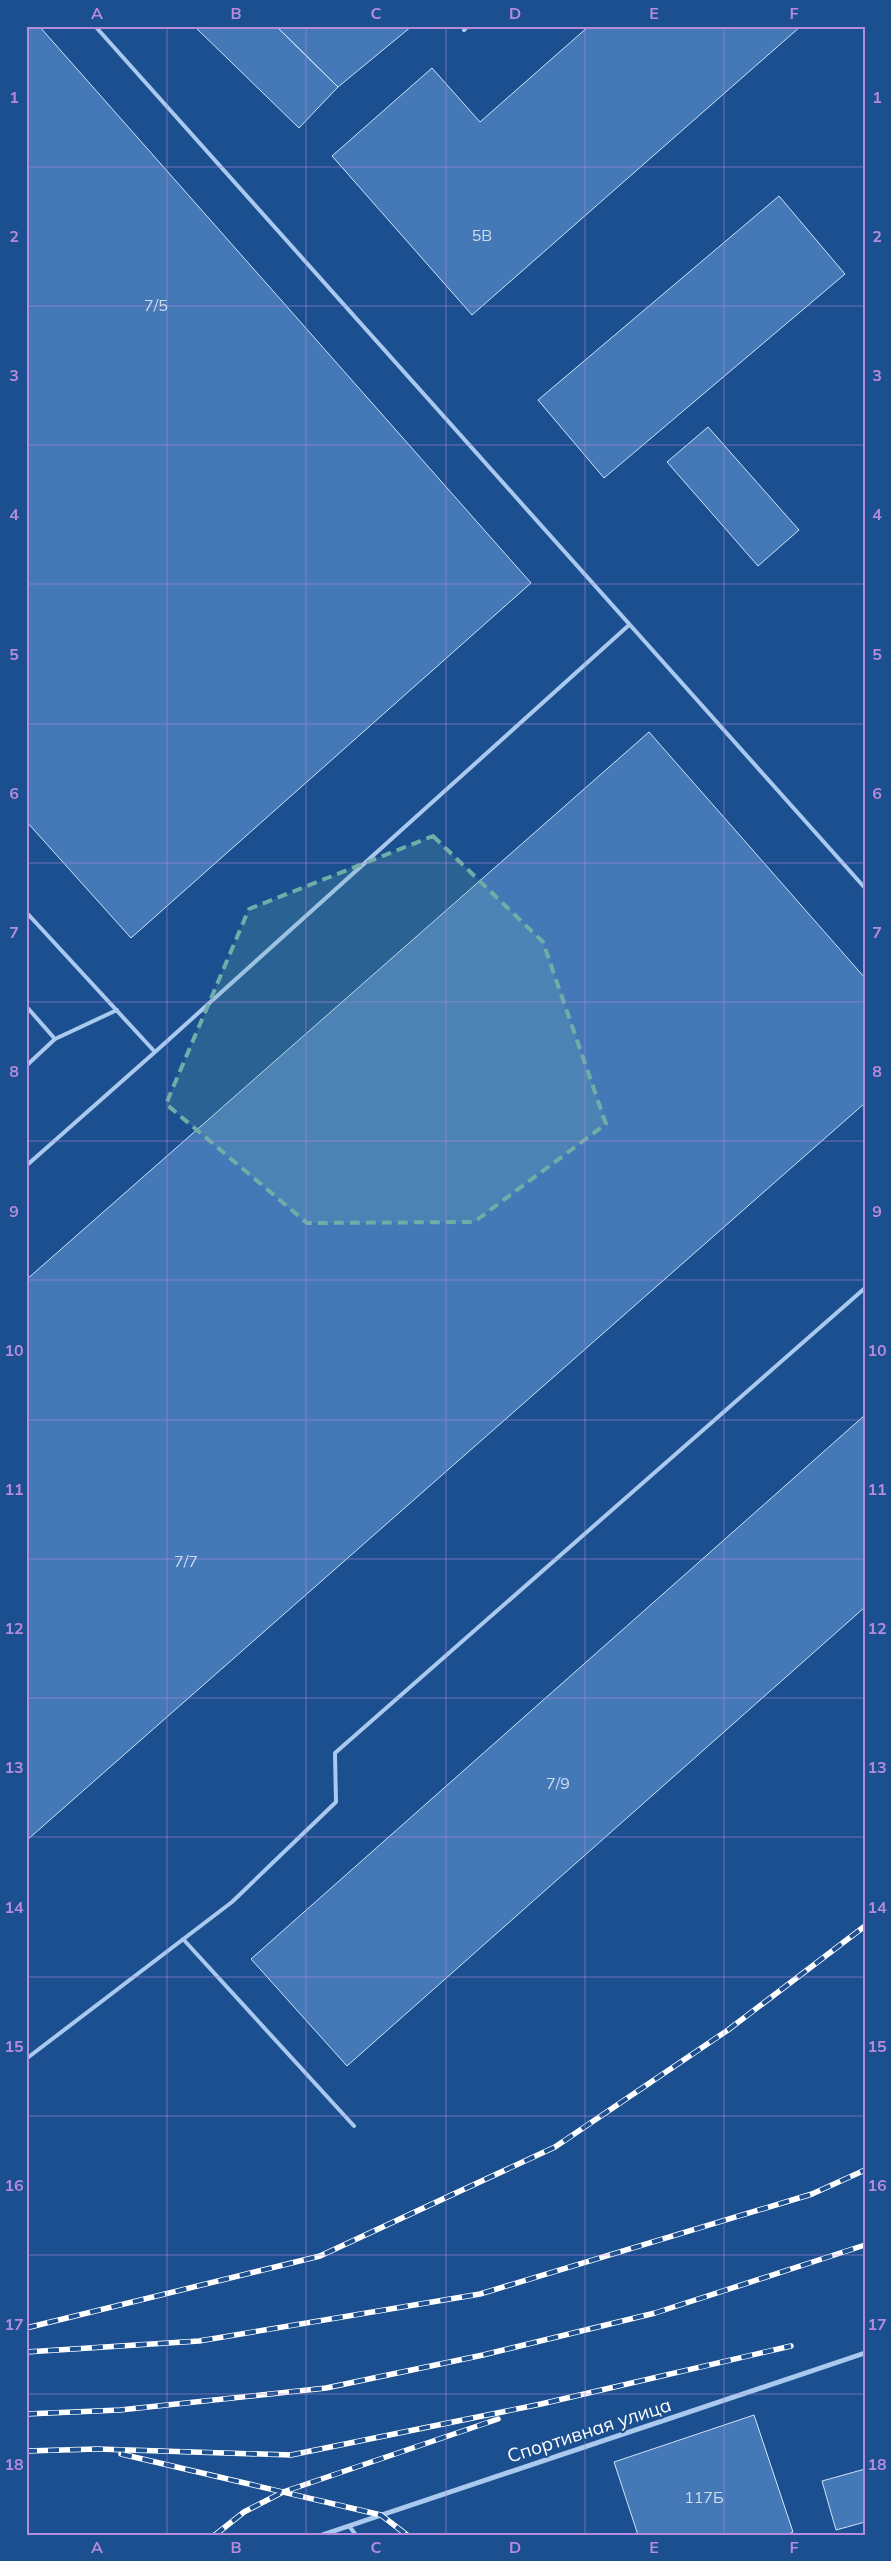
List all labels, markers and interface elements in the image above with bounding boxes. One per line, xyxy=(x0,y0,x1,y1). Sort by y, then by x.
text: A xyxy=(91,3,103,23)
text: B xyxy=(230,3,242,23)
text: C xyxy=(371,3,382,23)
text: D xyxy=(509,3,521,23)
text: E xyxy=(649,3,659,23)
text: F xyxy=(789,3,799,23)
text: 1 xyxy=(9,87,19,107)
text: 1 xyxy=(872,87,882,107)
house number: 5В xyxy=(472,225,492,245)
text: 2 xyxy=(9,226,19,246)
text: 2 xyxy=(872,226,882,246)
house number: 7/5 xyxy=(144,295,168,315)
text: 3 xyxy=(9,365,19,385)
text: 3 xyxy=(872,365,882,385)
text: 4 xyxy=(9,504,19,524)
text: 4 xyxy=(872,504,882,524)
text: 5 xyxy=(9,644,19,664)
text: 5 xyxy=(872,644,882,664)
text: 6 xyxy=(9,783,19,803)
text: 6 xyxy=(872,783,882,803)
text: 7 xyxy=(9,922,19,942)
text: 7 xyxy=(872,922,882,942)
text: 8 xyxy=(9,1061,19,1081)
text: 8 xyxy=(872,1061,882,1081)
text: 9 xyxy=(9,1201,19,1221)
text: 9 xyxy=(872,1201,882,1221)
text: 10 xyxy=(4,1340,24,1360)
text: 10 xyxy=(867,1340,887,1360)
text: 11 xyxy=(4,1479,24,1499)
text: 11 xyxy=(867,1479,887,1499)
house number: 7/7 xyxy=(174,1551,198,1571)
text: 12 xyxy=(4,1618,24,1638)
text: 12 xyxy=(867,1618,887,1638)
text: 13 xyxy=(4,1757,24,1777)
text: 13 xyxy=(867,1757,887,1777)
house number: 7/9 xyxy=(546,1773,570,1793)
text: 14 xyxy=(4,1897,24,1917)
text: 14 xyxy=(867,1897,887,1917)
text: 15 xyxy=(4,2036,24,2056)
text: 15 xyxy=(867,2036,887,2056)
text: 16 xyxy=(4,2175,24,2195)
text: 16 xyxy=(867,2175,887,2195)
text: 17 xyxy=(4,2314,24,2334)
text: 17 xyxy=(867,2314,887,2334)
street label: Спортивная улица xyxy=(504,2392,674,2468)
text: 18 xyxy=(4,2454,24,2474)
text: 18 xyxy=(867,2454,887,2474)
house number: 117Б xyxy=(684,2487,724,2507)
text: A xyxy=(91,2537,103,2557)
text: B xyxy=(230,2537,242,2557)
text: C xyxy=(371,2537,382,2557)
text: D xyxy=(509,2537,521,2557)
text: E xyxy=(649,2537,659,2557)
text: F xyxy=(789,2537,799,2557)

